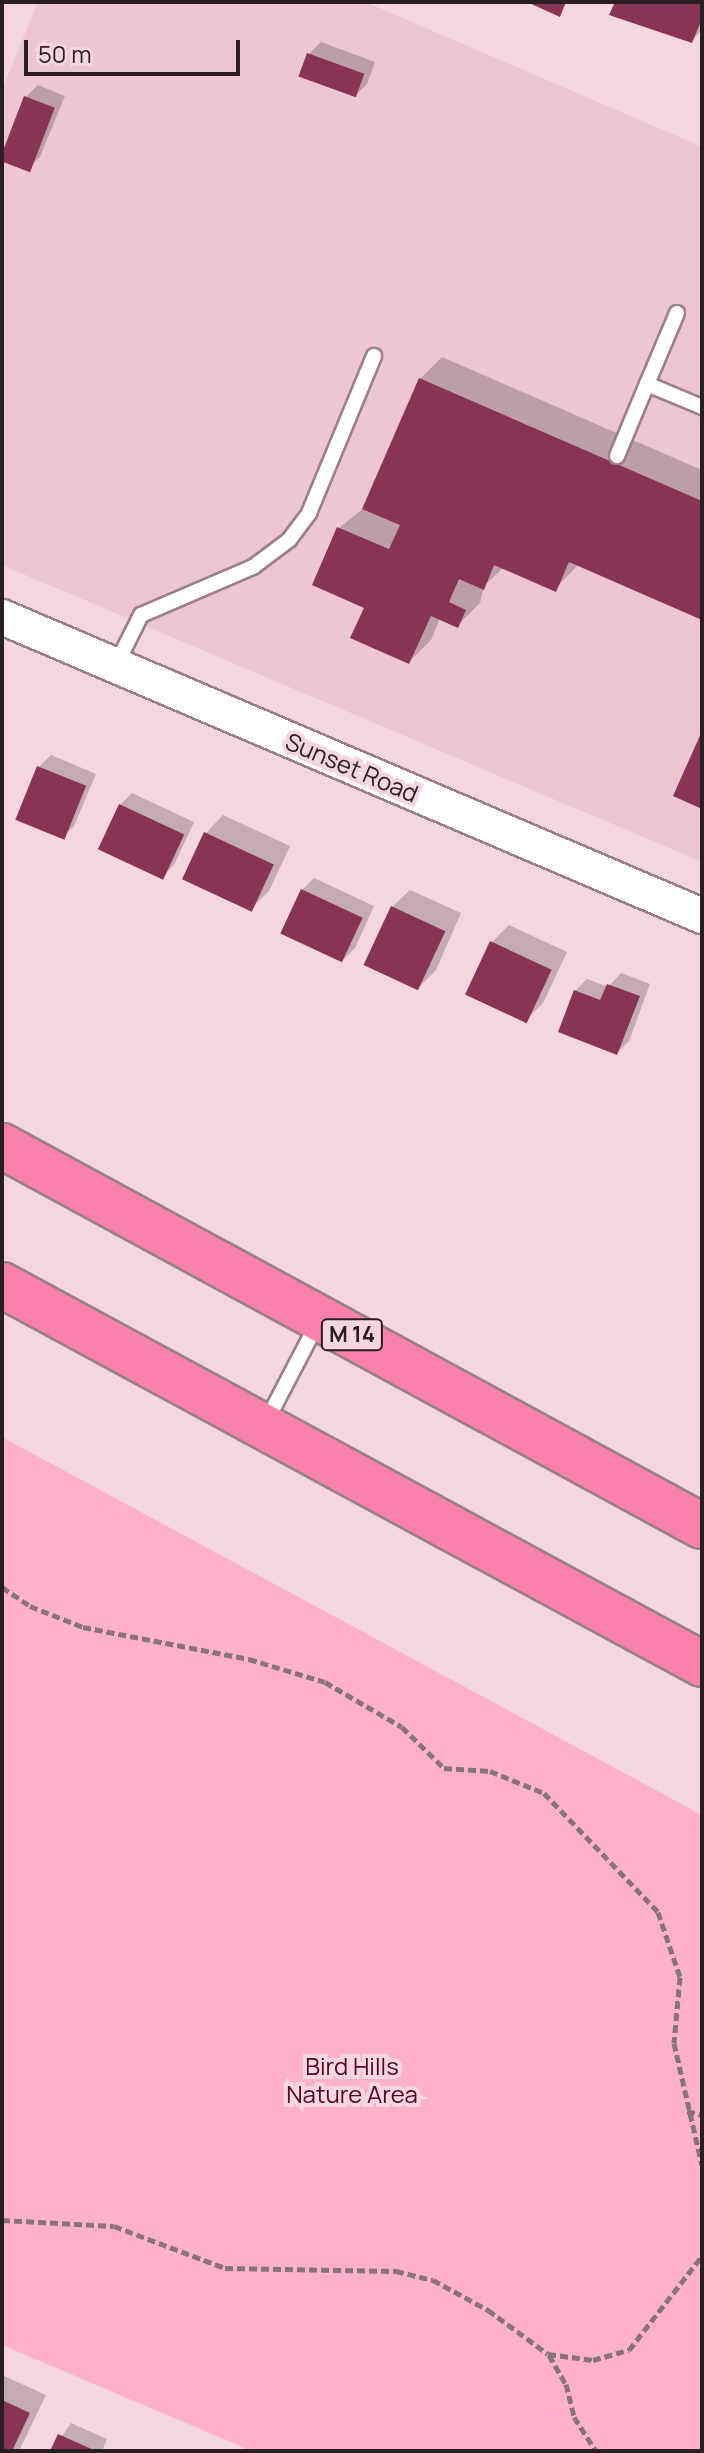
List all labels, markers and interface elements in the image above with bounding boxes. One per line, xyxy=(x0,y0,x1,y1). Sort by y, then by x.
scale bar xyxy=(28,24,244,74)
text: 50 m xyxy=(38,37,92,70)
street label: Sunset Road xyxy=(281,726,423,808)
road number: M 14 xyxy=(320,1317,384,1353)
park label: Bird Hills Nature Area xyxy=(286,2052,418,2108)

